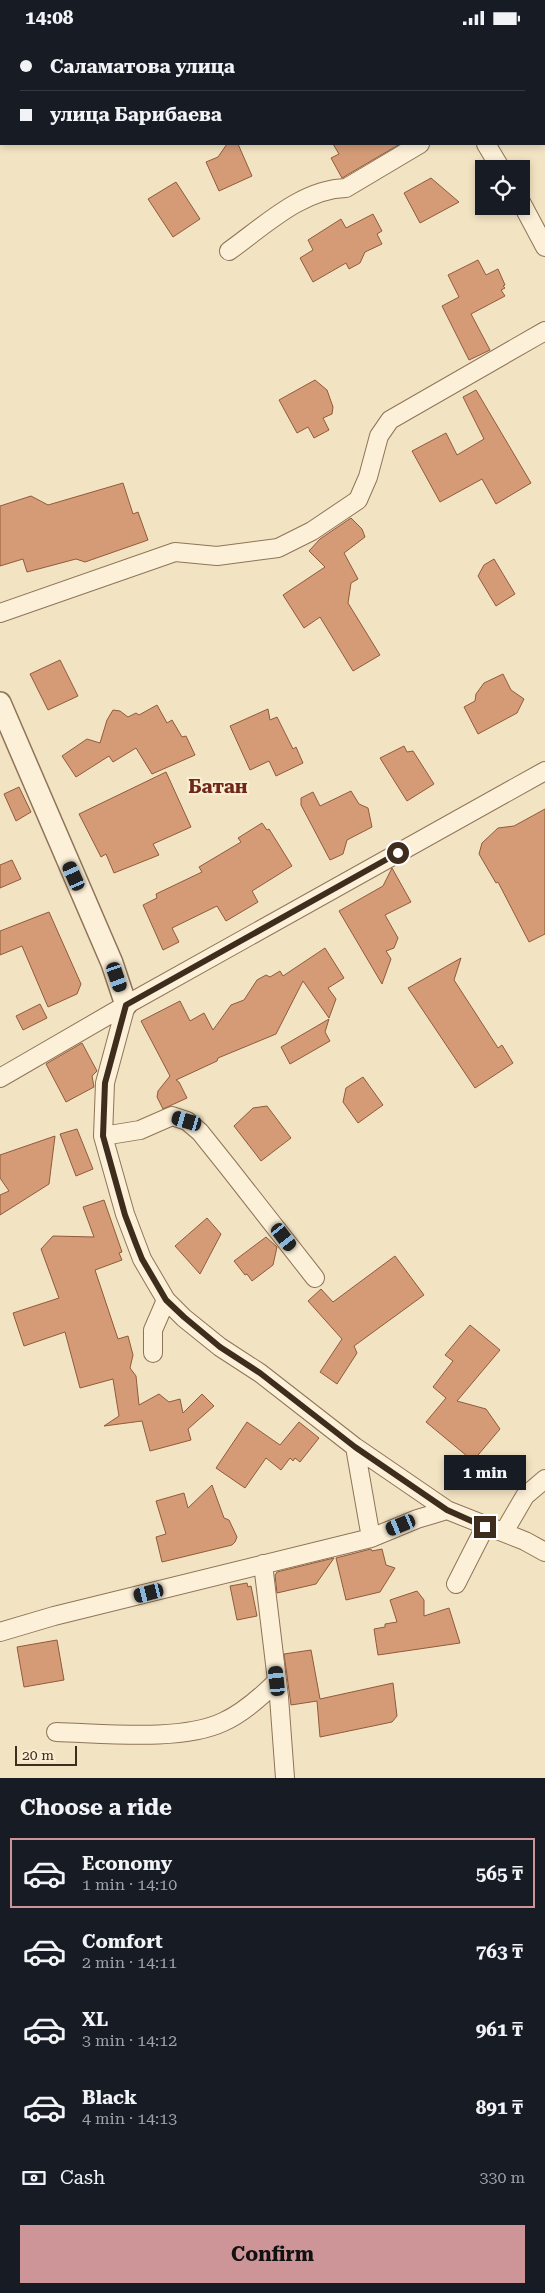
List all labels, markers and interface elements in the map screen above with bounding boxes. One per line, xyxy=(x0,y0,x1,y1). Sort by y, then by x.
text: 14:08 xyxy=(25,6,74,29)
text: Саламатова улица xyxy=(50,55,235,78)
text: улица Барибаева xyxy=(50,103,222,126)
map controls xyxy=(475,160,530,215)
button: locate xyxy=(475,160,530,215)
district label: Батан xyxy=(188,775,248,798)
route start xyxy=(387,842,409,864)
car xyxy=(61,859,86,893)
car xyxy=(105,960,128,994)
car xyxy=(170,1110,203,1132)
car xyxy=(268,1221,299,1253)
callout: 1 min xyxy=(444,1455,526,1489)
text: 1 min xyxy=(463,1463,507,1482)
car xyxy=(384,1512,417,1538)
route end xyxy=(474,1516,496,1538)
car xyxy=(132,1582,165,1604)
car xyxy=(267,1665,286,1697)
scale bar xyxy=(15,1743,78,1766)
text: 20 m xyxy=(22,1747,54,1763)
text: Choose a ride xyxy=(20,1795,172,1820)
icon: car xyxy=(22,1851,67,1896)
text: Economy xyxy=(82,1852,172,1875)
text: 565 ₸ xyxy=(476,1862,523,1885)
text: 1 min · 14:10 xyxy=(82,1875,177,1894)
icon: car xyxy=(22,1929,67,1974)
text: Comfort xyxy=(82,1930,163,1953)
text: 763 ₸ xyxy=(476,1940,523,1963)
text: 2 min · 14:11 xyxy=(82,1953,177,1972)
icon: car xyxy=(22,2007,67,2052)
text: XL xyxy=(82,2008,108,2031)
text: 961 ₸ xyxy=(476,2018,523,2041)
text: 3 min · 14:12 xyxy=(82,2031,177,2050)
icon: car xyxy=(22,2085,67,2130)
text: Black xyxy=(82,2086,137,2109)
text: 891 ₸ xyxy=(476,2096,523,2119)
text: 4 min · 14:13 xyxy=(82,2109,177,2128)
icon: cash xyxy=(20,2164,48,2192)
text: Cash xyxy=(60,2166,105,2189)
text: 330 m xyxy=(479,2168,525,2187)
button: Confirm xyxy=(20,2225,525,2283)

